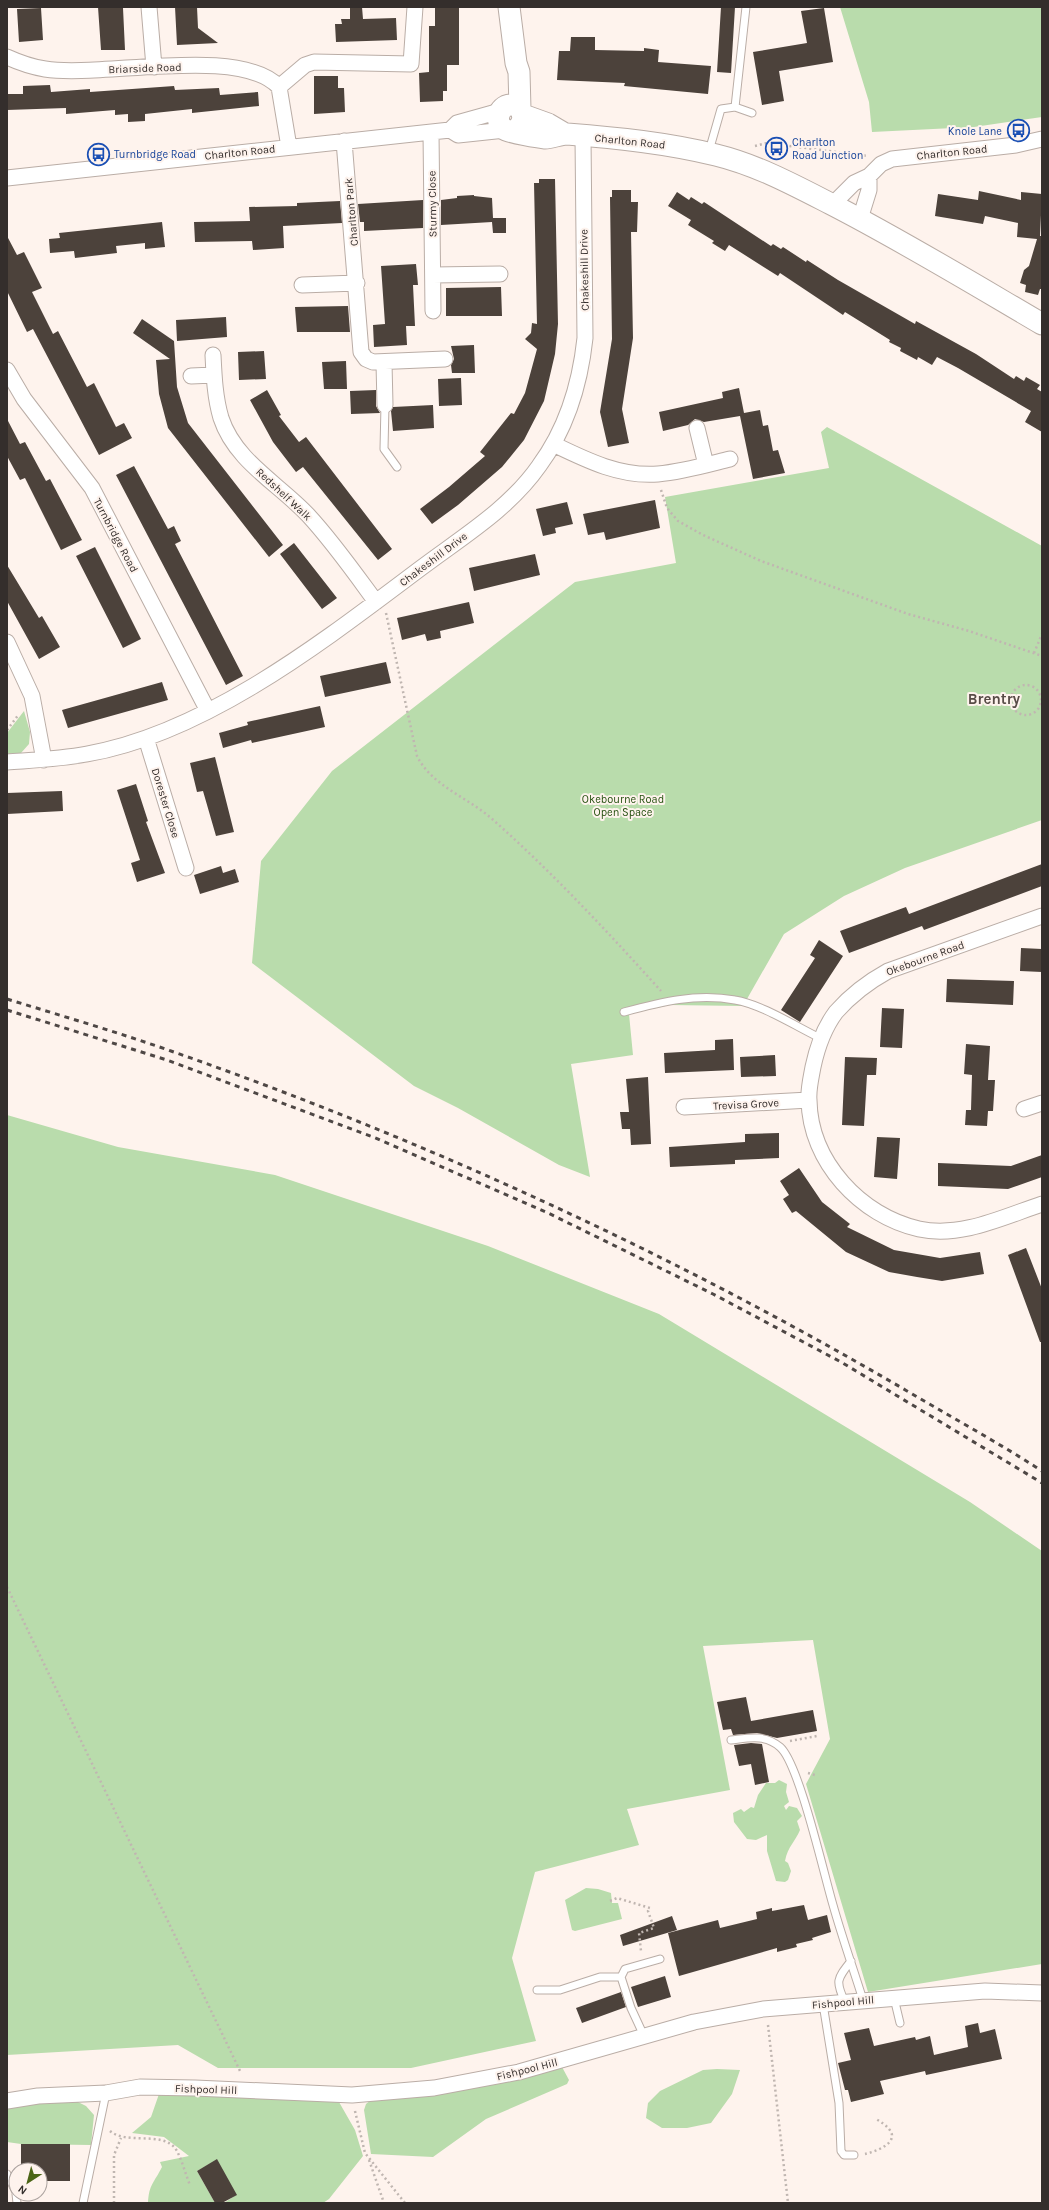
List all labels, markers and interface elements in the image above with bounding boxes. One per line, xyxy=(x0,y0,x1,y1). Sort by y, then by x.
street label: Briarside Road xyxy=(108,61,182,76)
bus stop icon: Knole Lane xyxy=(1005,118,1031,144)
place label: Knole Lane xyxy=(948,125,1002,138)
street label: Charlton Road xyxy=(594,131,666,152)
bus stop icon: Charlton Road Junction xyxy=(764,135,790,161)
place label: Charlton Road Junction xyxy=(792,136,863,162)
bus stop icon: Turnbridge Road xyxy=(85,141,111,167)
street label: Charlton Road xyxy=(204,142,276,163)
street label: Charlton Road xyxy=(916,142,988,163)
place label: Turnbridge Road xyxy=(114,148,196,161)
street label: Sturmy Close xyxy=(425,170,440,237)
street label: Charlton Park xyxy=(342,177,361,247)
street label: Chakeshill Drive xyxy=(577,229,592,311)
street label: Redshelf Walk xyxy=(253,465,314,523)
street label: Turnbridge Road xyxy=(91,496,141,575)
street label: Chakeshill Drive xyxy=(397,529,470,589)
district label: Brentry xyxy=(968,690,1021,708)
street label: Dorester Close xyxy=(149,767,182,840)
park label: Okebourne Road Open Space xyxy=(582,793,664,819)
street label: Okebourne Road xyxy=(884,938,966,979)
street label: Trevisa Grove xyxy=(713,1096,780,1113)
street label: Fishpool Hill xyxy=(811,1993,875,2012)
street label: Fishpool Hill xyxy=(495,2056,559,2083)
street label: Fishpool Hill xyxy=(175,2082,237,2097)
north arrow xyxy=(8,2162,48,2202)
text: N xyxy=(15,2182,29,2197)

